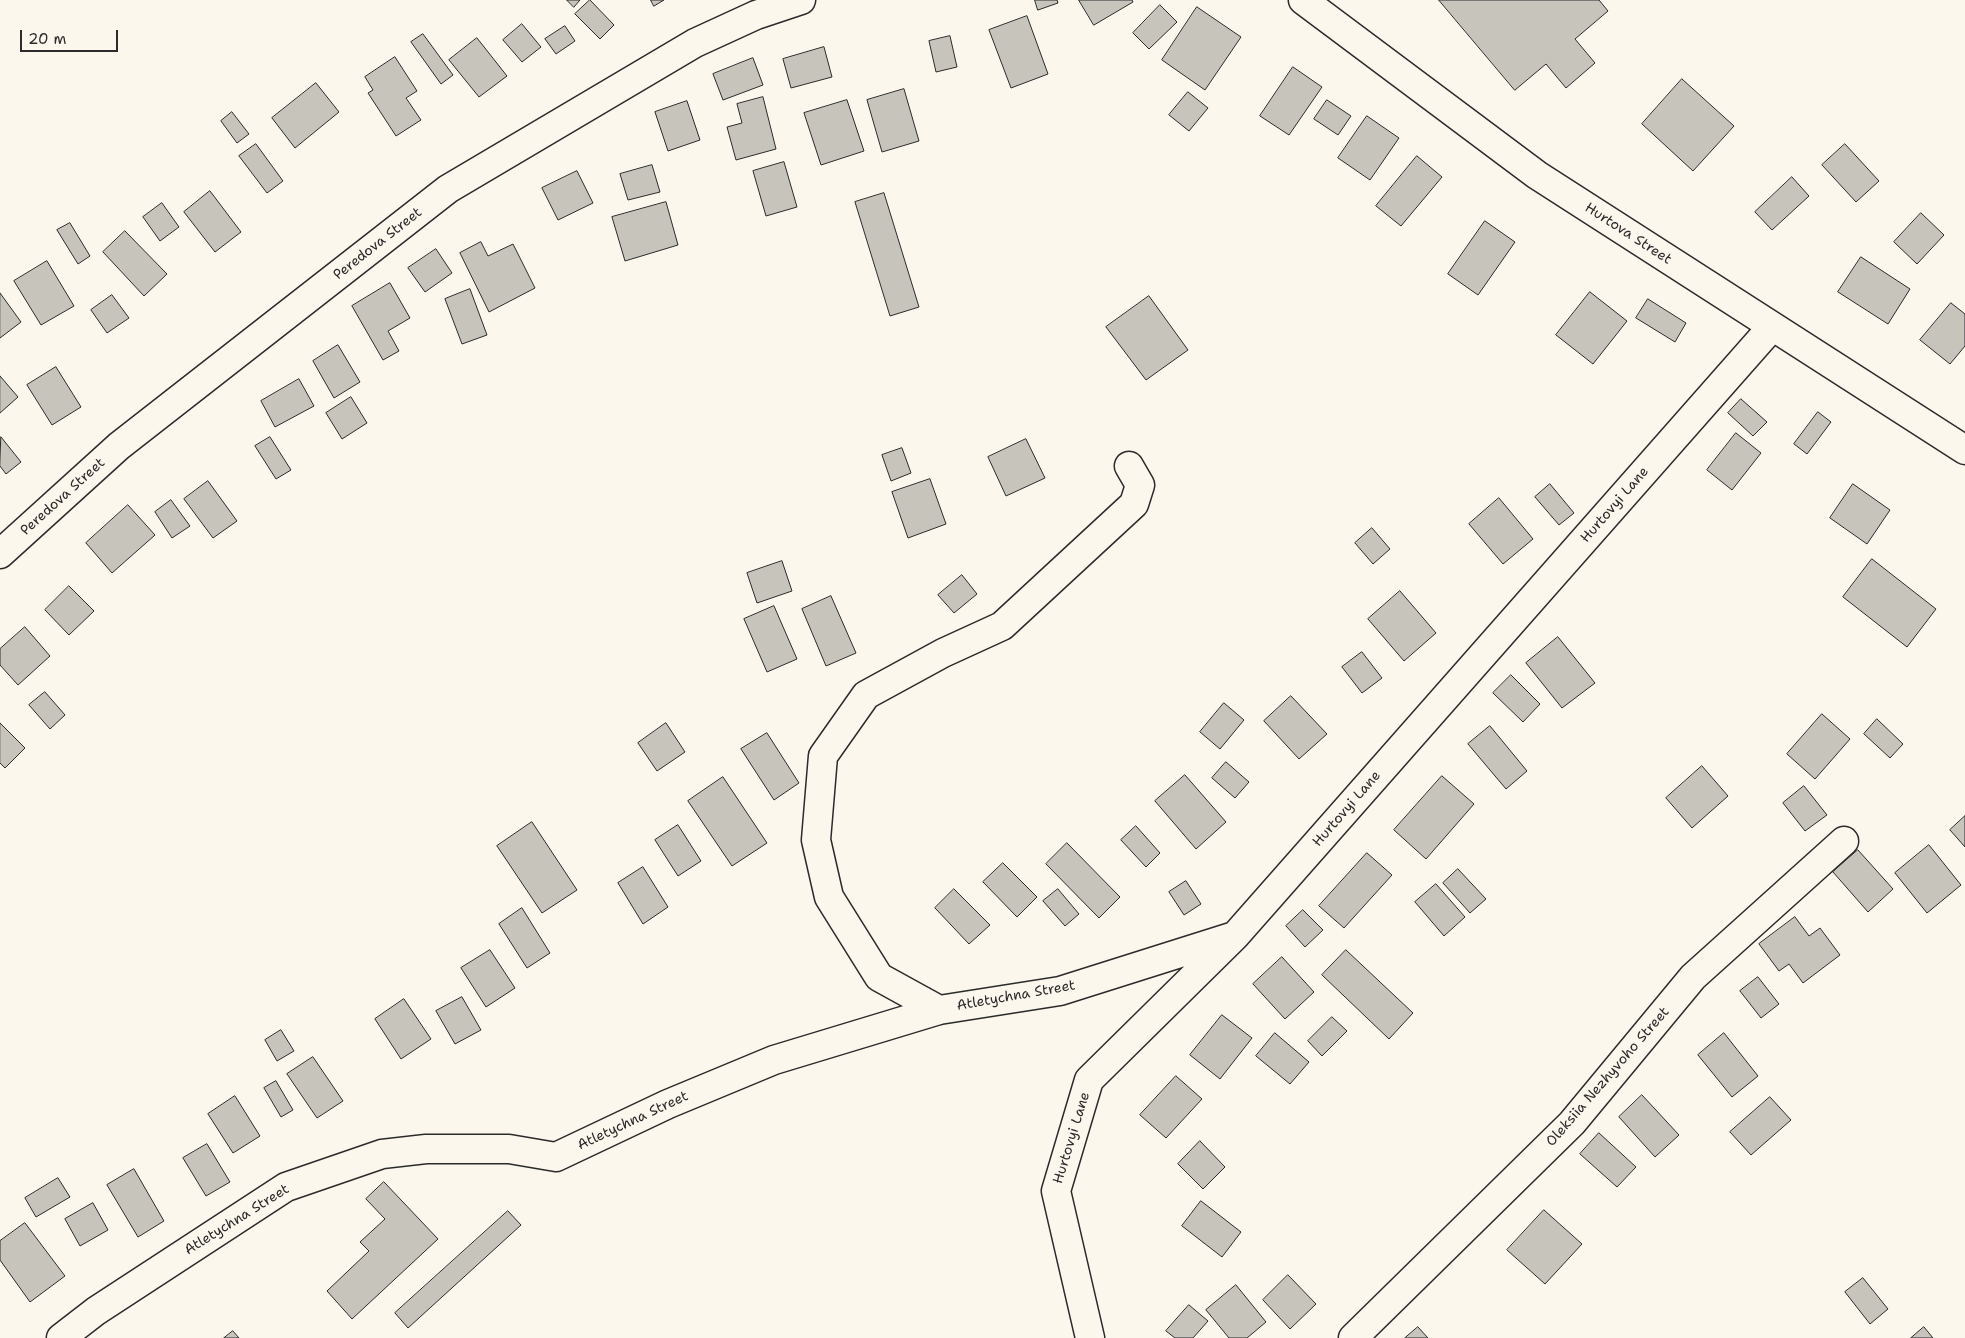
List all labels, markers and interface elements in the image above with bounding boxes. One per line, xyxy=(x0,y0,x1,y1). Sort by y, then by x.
scale bar xyxy=(22,20,120,52)
text: 20 m xyxy=(28,29,67,49)
street label: Hurtova Street xyxy=(1581,200,1675,268)
street label: Peredova Street xyxy=(330,204,426,284)
street label: Peredova Street xyxy=(17,455,109,539)
street label: Hurtovyi Lane xyxy=(1577,464,1653,546)
street label: Hurtovyi Lane xyxy=(1309,768,1385,850)
street label: Atletychna Street xyxy=(955,977,1077,1015)
street label: Oleksiia Nezhyvoho Street xyxy=(1543,1004,1673,1150)
street label: Atletychna Street xyxy=(575,1088,691,1154)
street label: Hurtovyi Lane xyxy=(1050,1090,1094,1186)
street label: Atletychna Street xyxy=(182,1181,292,1259)

